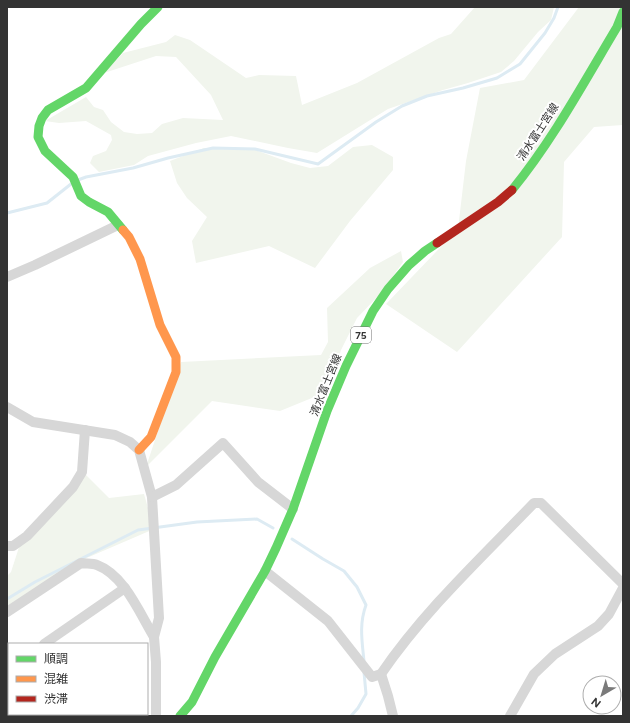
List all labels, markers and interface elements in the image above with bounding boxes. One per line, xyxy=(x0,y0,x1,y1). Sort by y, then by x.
street label: 清水富士宮線 xyxy=(515,101,561,163)
road number: 75 xyxy=(351,327,371,343)
street label: 清水富士宮線 xyxy=(308,352,344,418)
legend xyxy=(8,643,148,715)
text: 順調 xyxy=(44,652,68,666)
text: 混雑 xyxy=(44,672,68,686)
north arrow xyxy=(582,675,622,715)
text: 渋滞 xyxy=(44,692,68,706)
text: N xyxy=(589,695,604,710)

